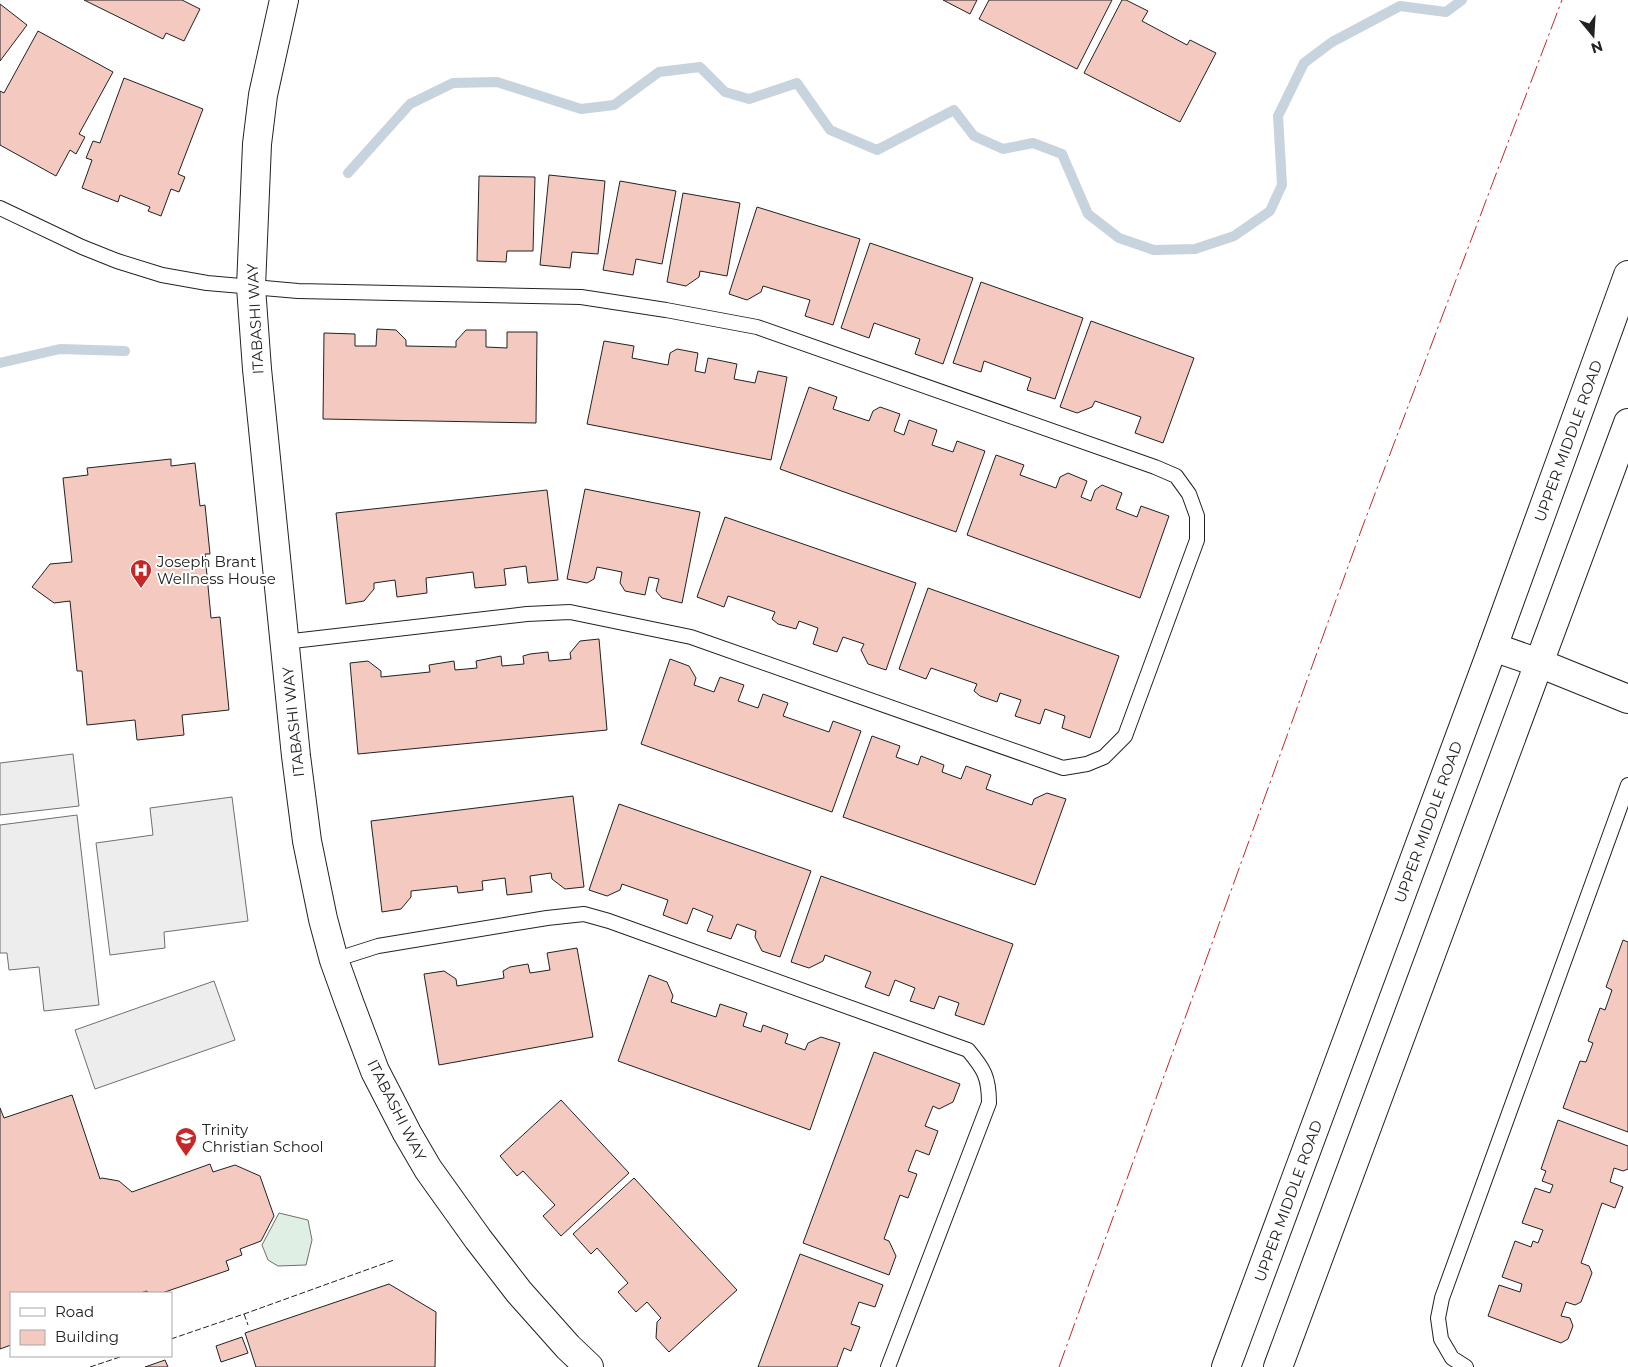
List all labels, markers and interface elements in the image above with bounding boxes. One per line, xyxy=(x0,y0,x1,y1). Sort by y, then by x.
north arrow xyxy=(1568,10,1618,60)
text: N xyxy=(1589,37,1605,58)
street label: ITABASHI WAY xyxy=(243,263,267,375)
street label: UPPER MIDDLE ROAD xyxy=(1530,358,1606,524)
place label: Joseph Brant Wellness House xyxy=(156,552,276,588)
hospital icon: Joseph Brant Wellness House xyxy=(129,558,153,589)
street label: ITABASHI WAY xyxy=(278,665,308,778)
street label: UPPER MIDDLE ROAD xyxy=(1390,739,1466,905)
street label: ITABASHI WAY xyxy=(363,1056,431,1164)
street label: UPPER MIDDLE ROAD xyxy=(1250,1118,1326,1284)
place label: Trinity Christian School xyxy=(202,1120,324,1156)
school or university icon: Trinity Christian School xyxy=(174,1126,198,1157)
legend xyxy=(10,1292,172,1357)
text: Road xyxy=(55,1302,94,1321)
text: Building xyxy=(55,1327,119,1346)

